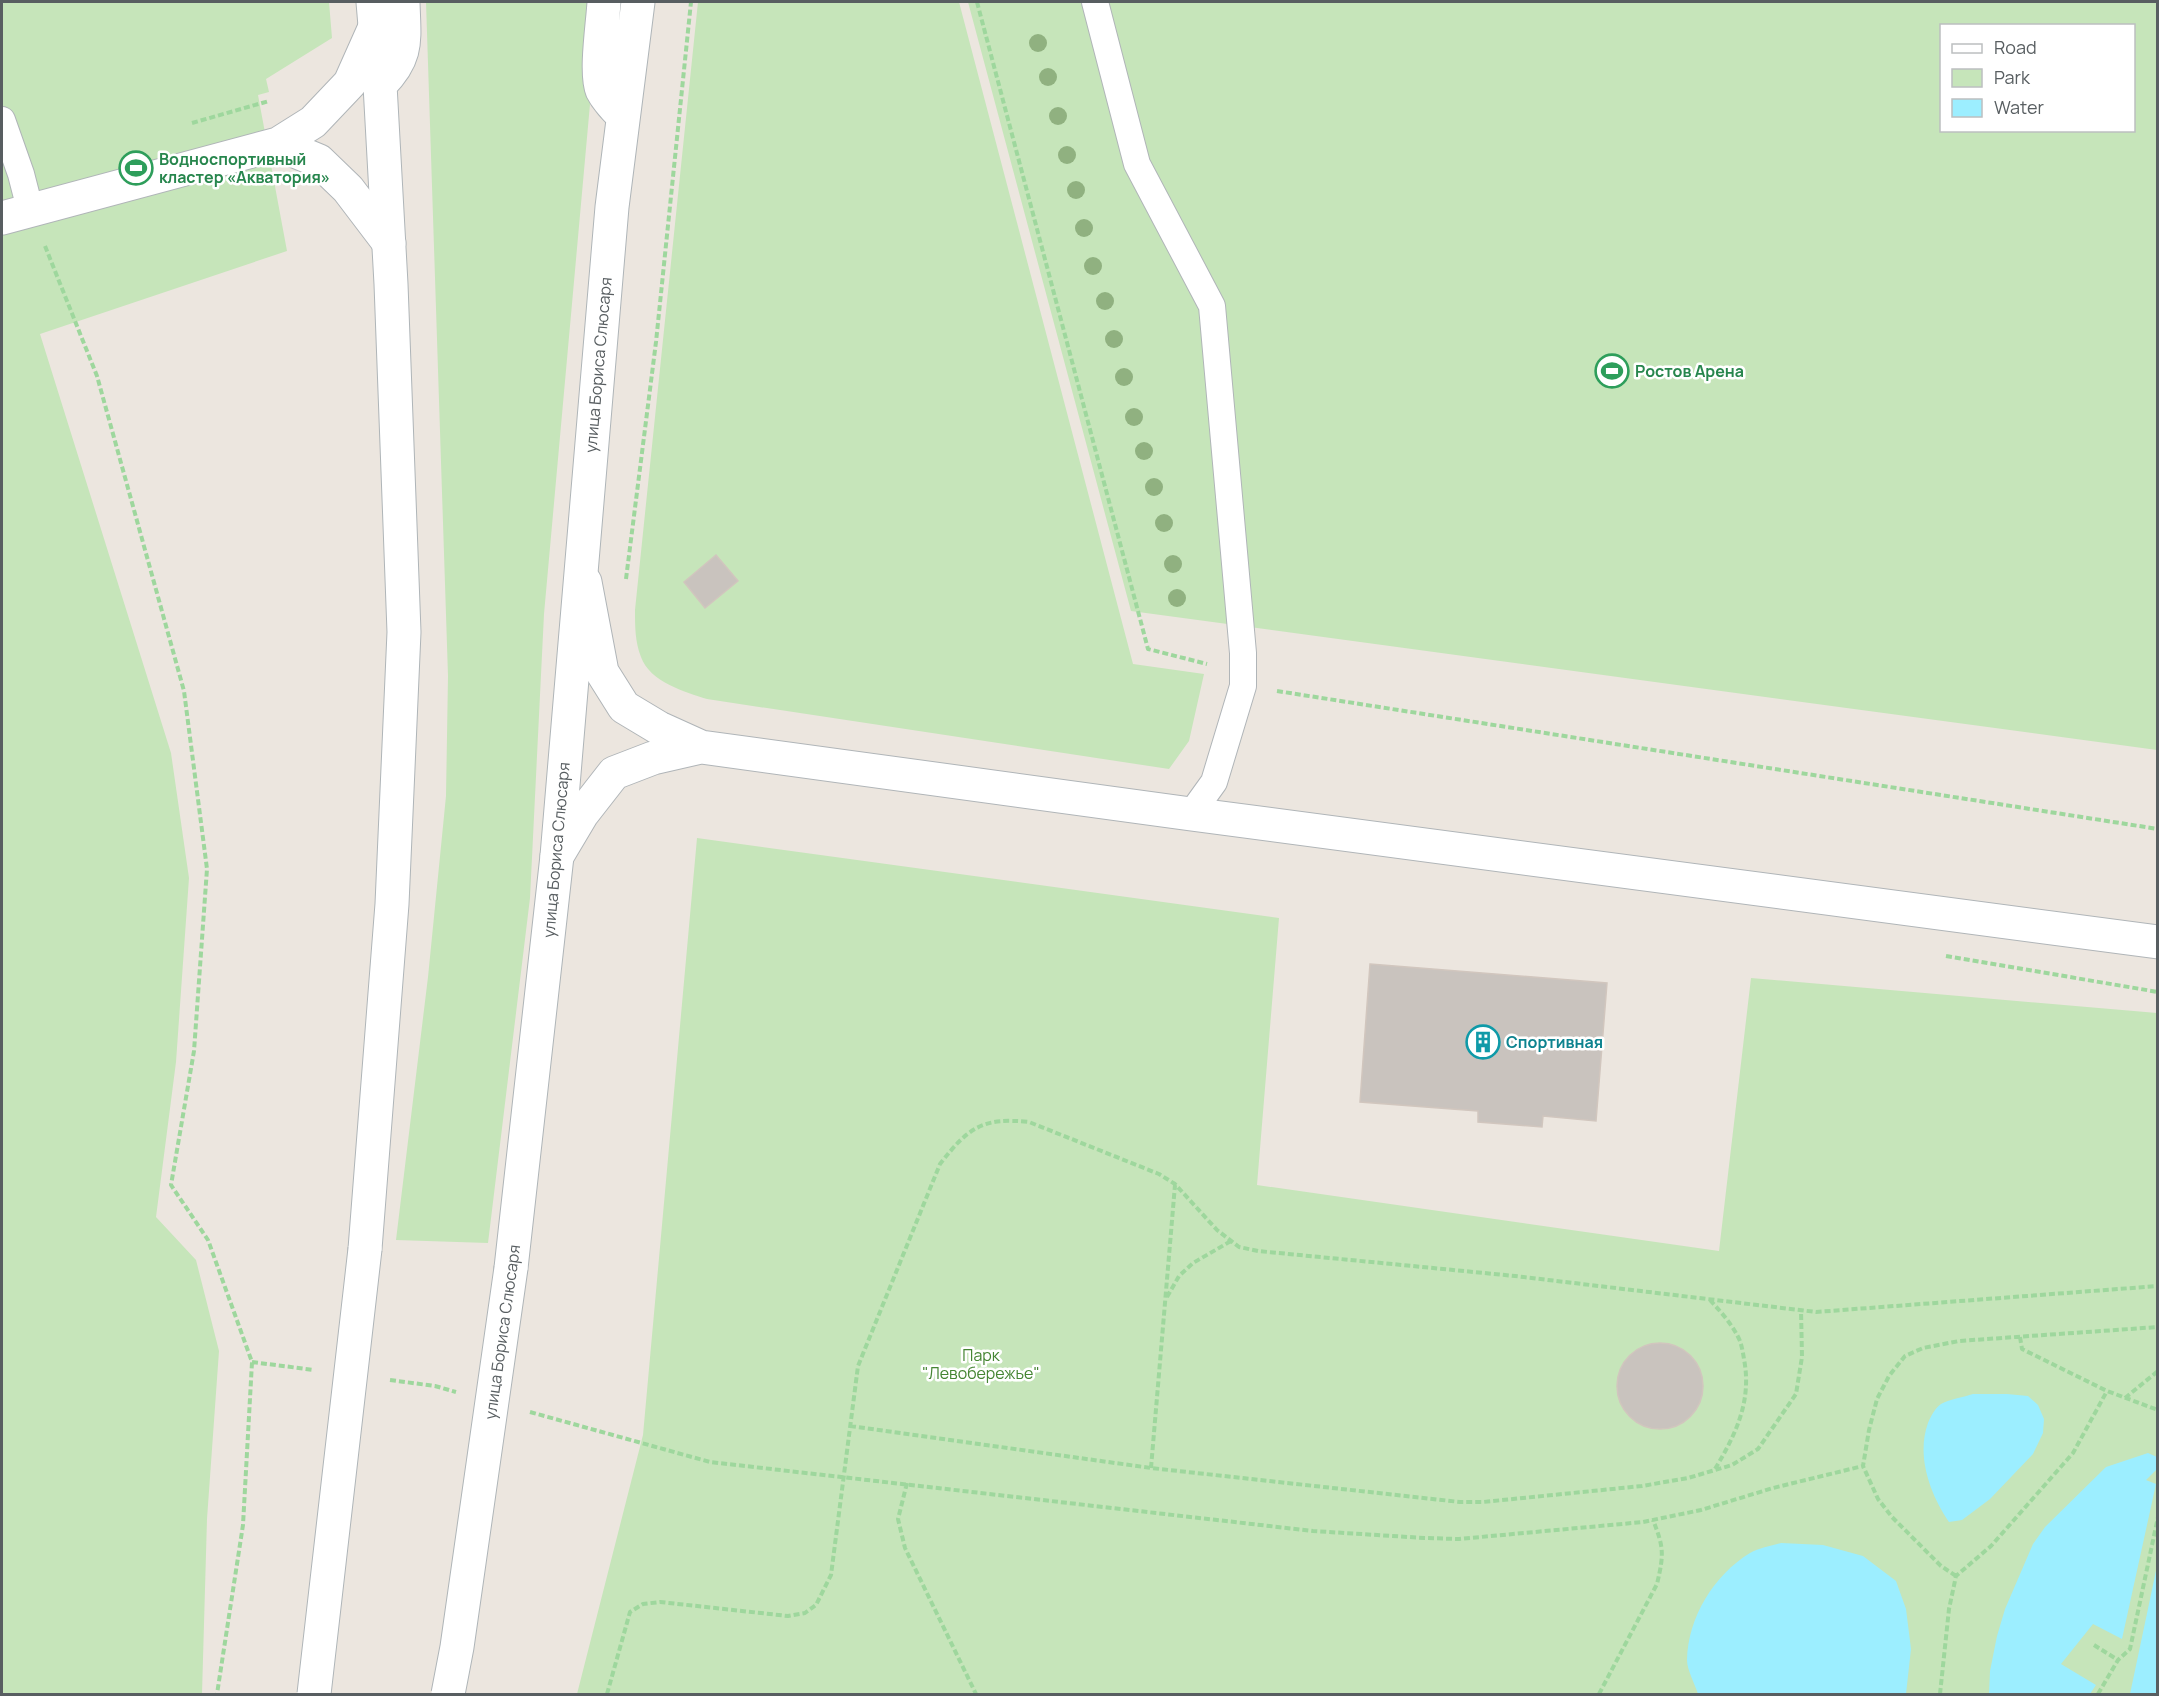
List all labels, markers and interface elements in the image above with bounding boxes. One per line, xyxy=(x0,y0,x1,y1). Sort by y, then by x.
legend xyxy=(1940,24,2135,132)
text: Road xyxy=(1994,35,2037,59)
text: Park xyxy=(1994,65,2031,89)
text: Water xyxy=(1994,95,2044,119)
place label: Водноспортивный кластер «Акватория» xyxy=(159,148,330,188)
sports icon: Водноспортивный кластер «Акватория» xyxy=(118,150,154,186)
street label: улица Бориса Слюсаря xyxy=(579,276,617,454)
sports icon: Ростов Арена xyxy=(1594,353,1630,389)
place label: Ростов Арена xyxy=(1635,360,1744,382)
street label: улица Бориса Слюсаря xyxy=(537,761,575,939)
building icon: Спортивная xyxy=(1465,1024,1501,1060)
place label: Спортивная xyxy=(1506,1031,1603,1053)
street label: улица Бориса Слюсаря xyxy=(479,1243,525,1421)
park label: Парк "Левобережье" xyxy=(922,1344,1040,1384)

